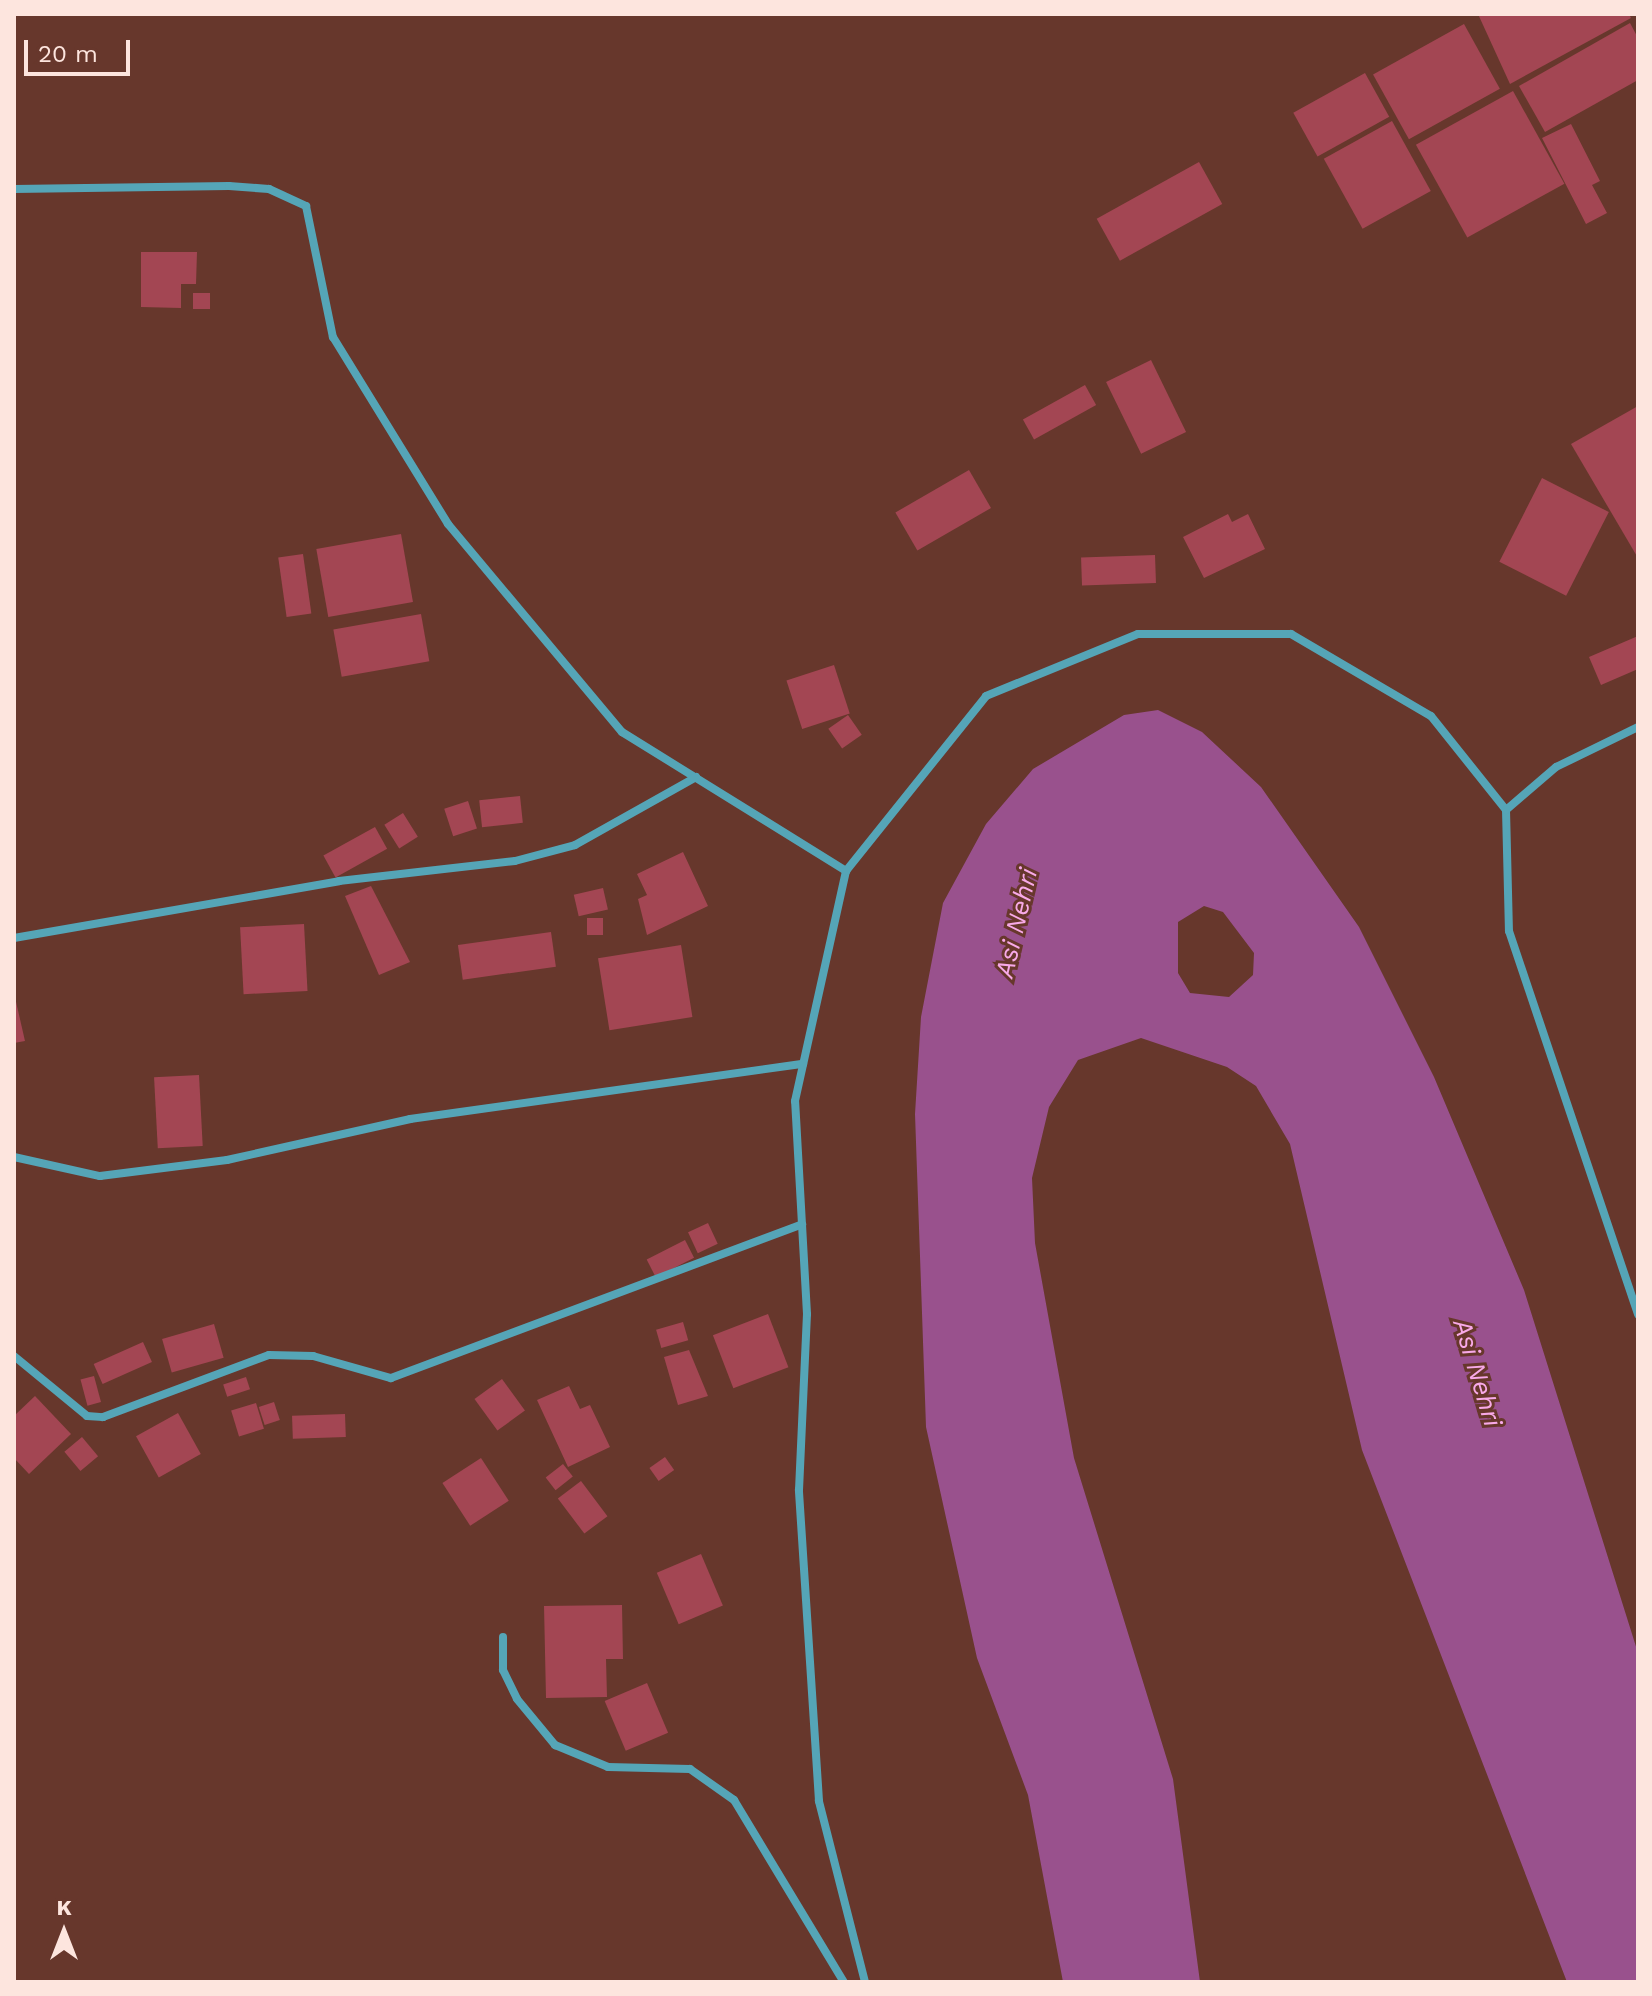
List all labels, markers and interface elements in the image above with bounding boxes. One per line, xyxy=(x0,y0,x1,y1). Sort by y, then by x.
scale bar xyxy=(28,24,134,74)
text: 20 m xyxy=(38,40,98,68)
water label: Asi Nehri xyxy=(989,865,1045,981)
water label: Asi Nehri xyxy=(1446,1315,1508,1431)
north arrow xyxy=(24,1892,104,1972)
text: K xyxy=(56,1895,72,1920)

